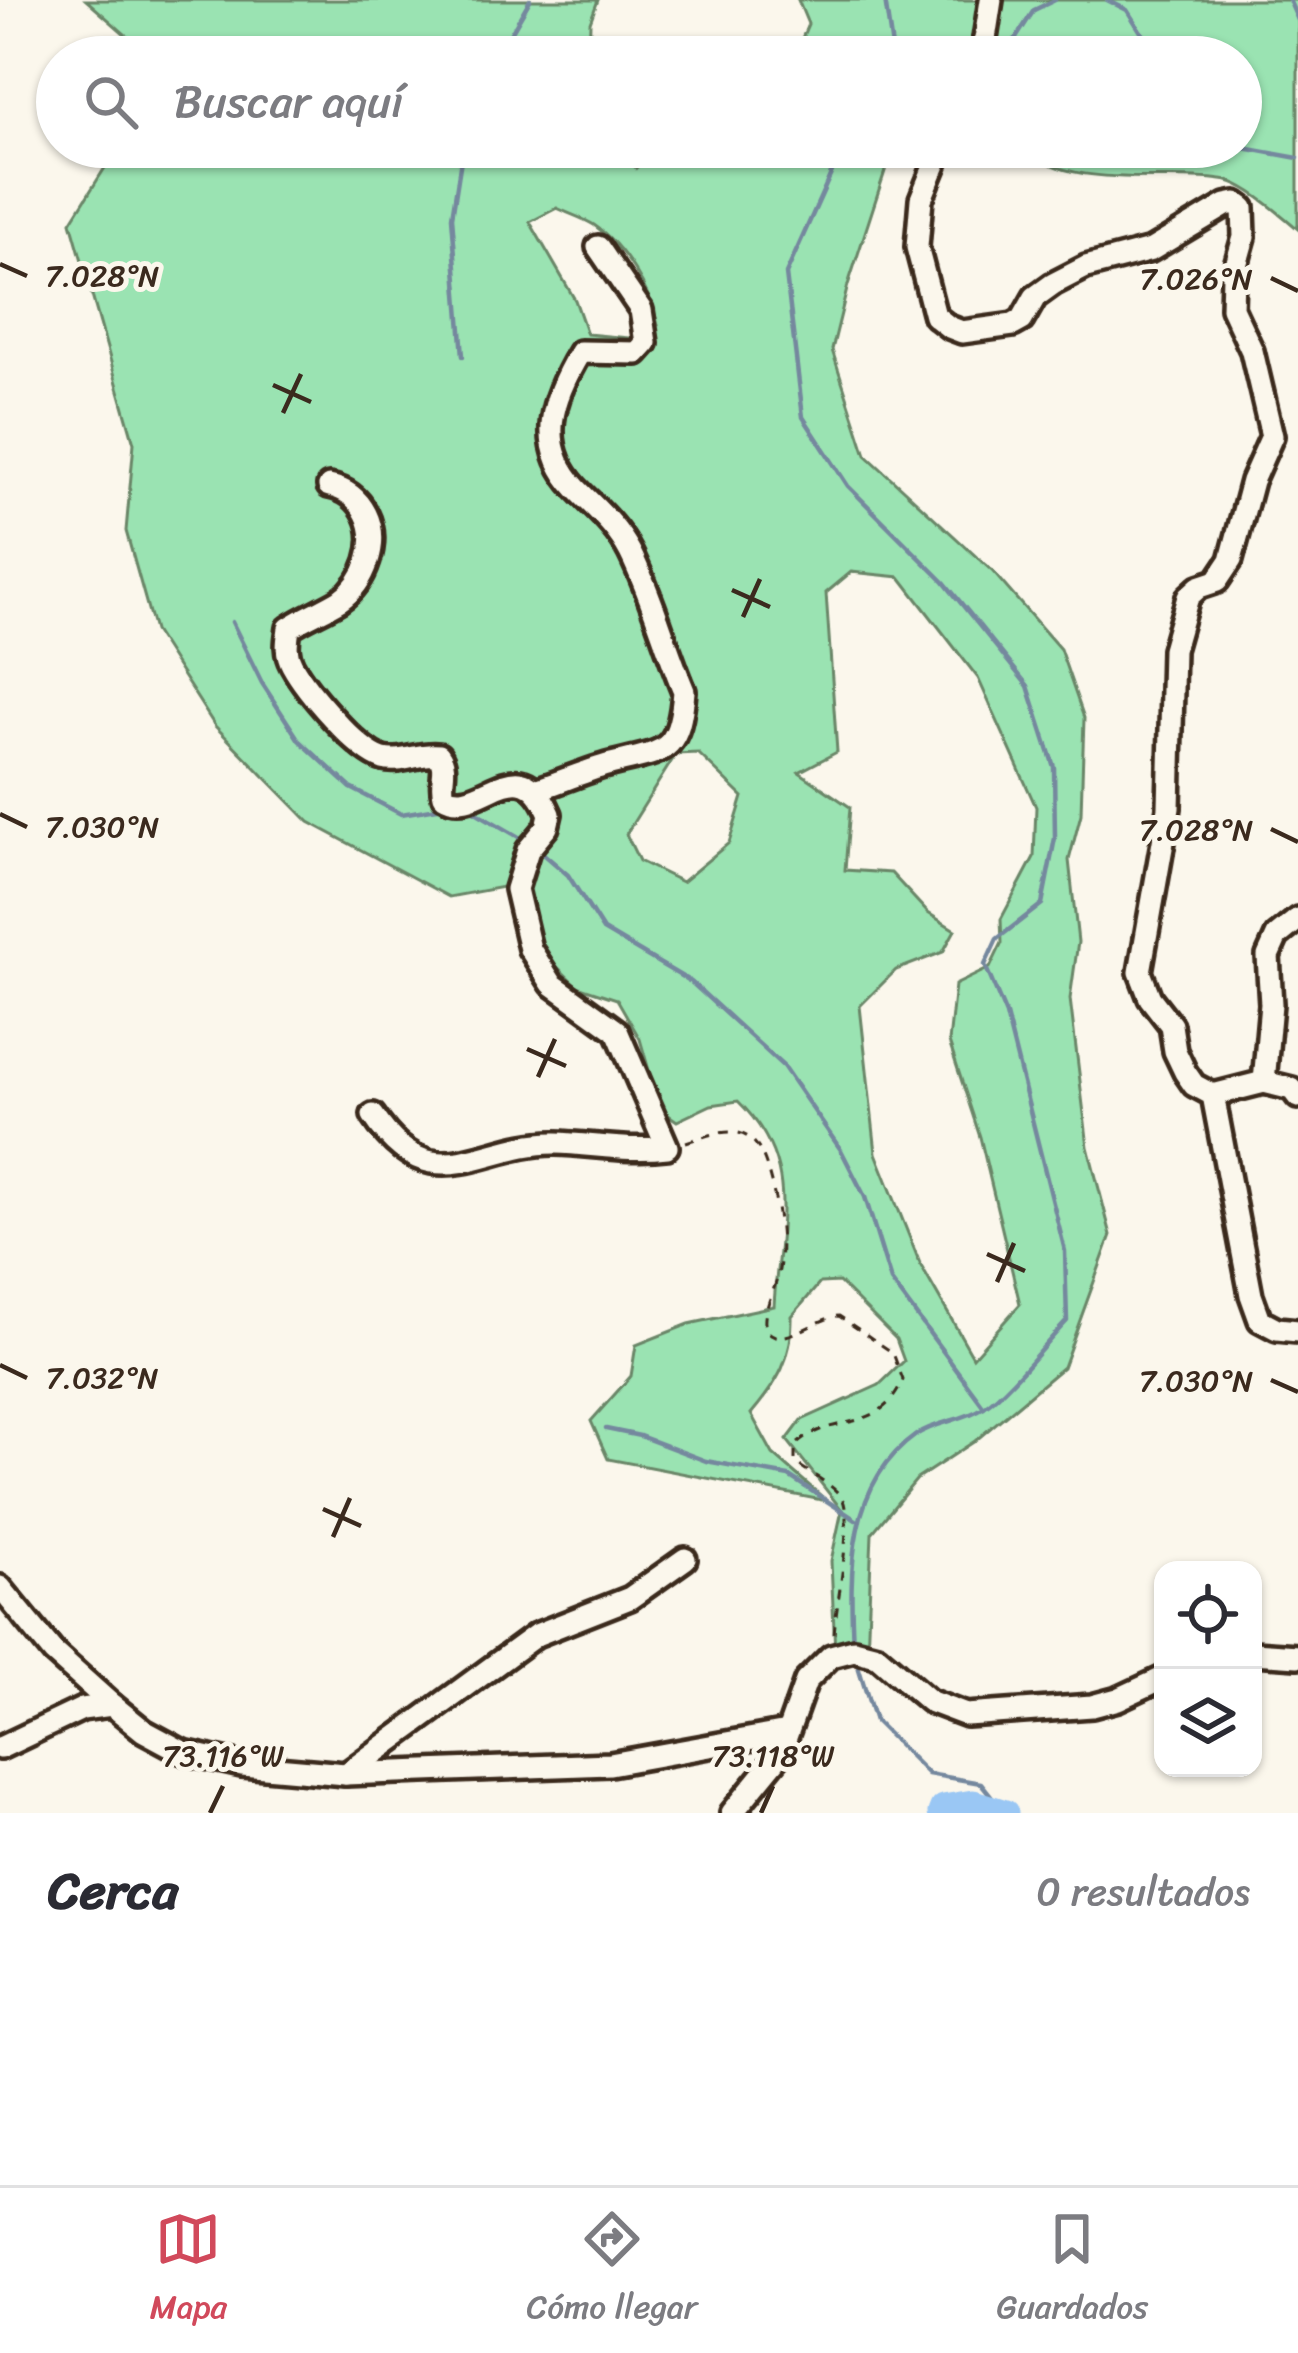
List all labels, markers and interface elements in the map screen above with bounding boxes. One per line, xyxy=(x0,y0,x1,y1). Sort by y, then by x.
search box xyxy=(36,36,1262,168)
text: Buscar aquí xyxy=(174,62,403,142)
icon: search xyxy=(78,69,144,135)
text: 7.028°N xyxy=(45,249,159,303)
text: 7.026°N xyxy=(1139,252,1253,306)
text: 7.030°N xyxy=(45,800,159,854)
text: 7.028°N xyxy=(1139,803,1253,857)
text: 7.032°N xyxy=(46,1351,158,1405)
text: 7.030°N xyxy=(1139,1354,1253,1408)
map controls xyxy=(1154,1561,1262,1777)
button: locate xyxy=(1154,1561,1262,1669)
button: layers xyxy=(1154,1669,1262,1777)
text: 73.116°W xyxy=(162,1729,285,1783)
text: 73.118°W xyxy=(712,1729,835,1783)
text: Cerca xyxy=(48,1846,178,1936)
text: 0 resultados xyxy=(1036,1857,1250,1926)
tab: Mapa xyxy=(150,2206,227,2336)
tab: Cómo llegar xyxy=(527,2206,697,2336)
tab: Guardados xyxy=(997,2206,1148,2336)

